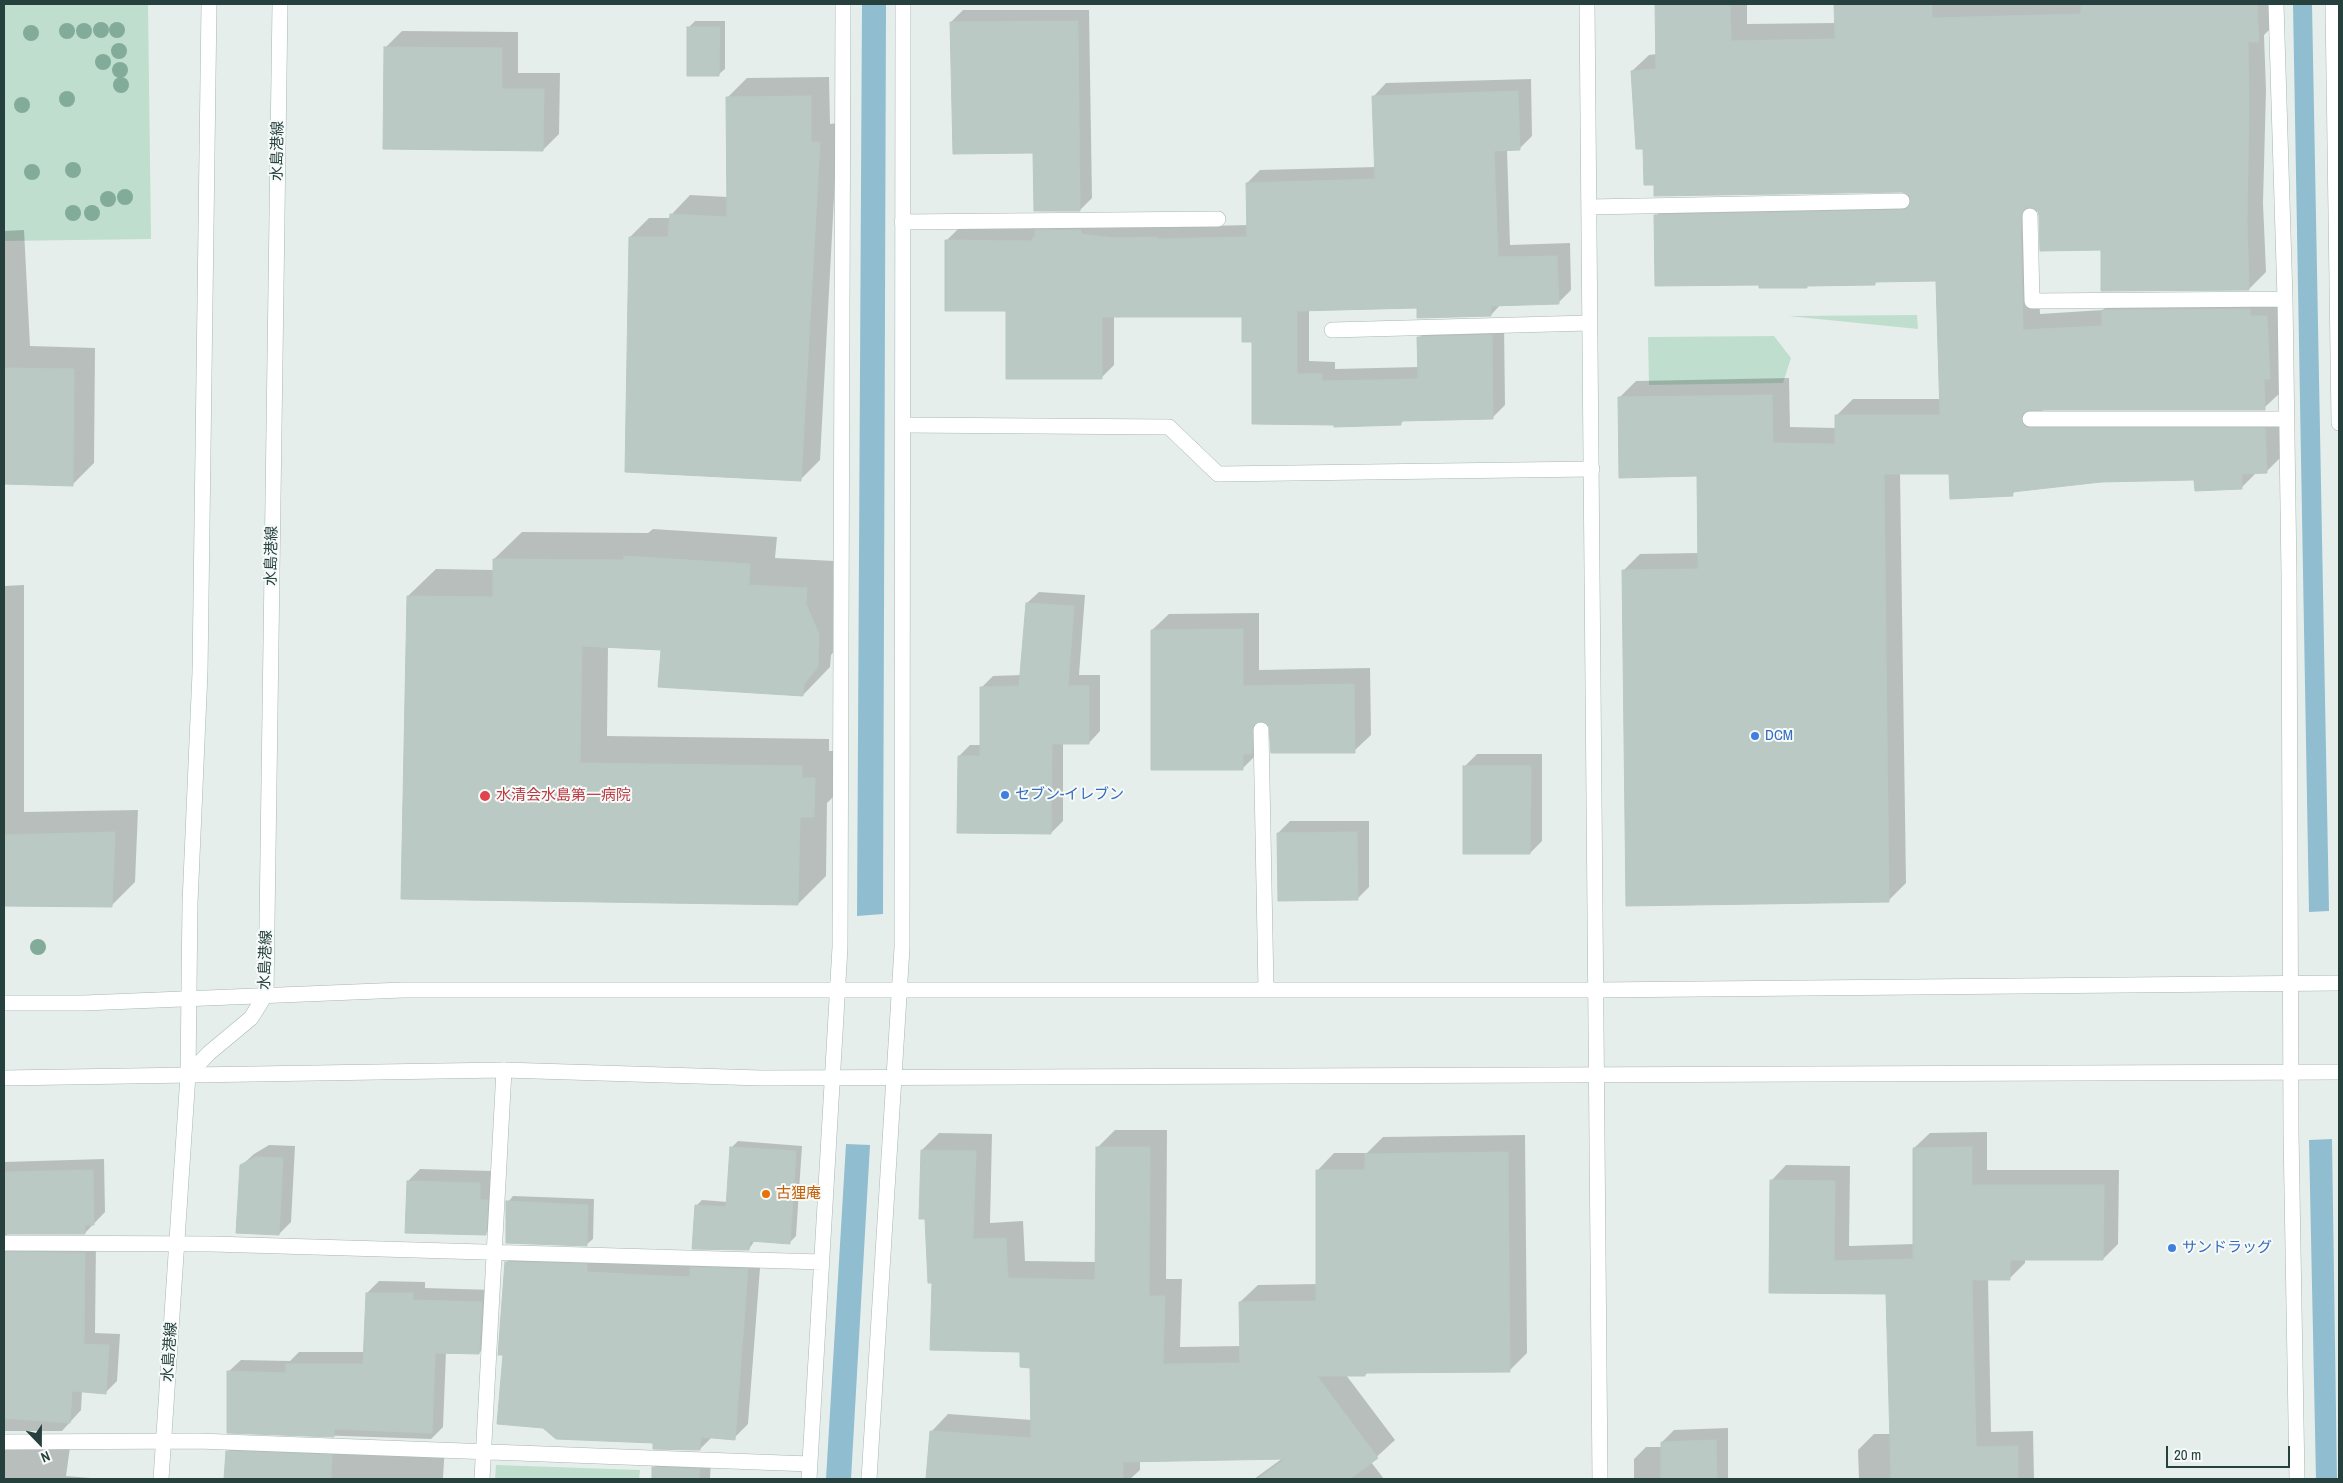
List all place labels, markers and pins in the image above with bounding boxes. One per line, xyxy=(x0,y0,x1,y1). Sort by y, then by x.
place label: DCM xyxy=(1765,727,1793,745)
marker: DCM xyxy=(1749,730,1761,742)
place label: セブン-イレブン xyxy=(1015,786,1124,804)
place label: 水清会水島第一病院 xyxy=(496,787,631,805)
marker: 水清会水島第一病院 xyxy=(478,789,492,803)
marker: セブン-イレブン xyxy=(999,789,1011,801)
place label: 古狸庵 xyxy=(776,1185,821,1203)
marker: 古狸庵 xyxy=(760,1188,772,1200)
place label: サンドラッグ xyxy=(2182,1239,2272,1257)
marker: サンドラッグ xyxy=(2166,1242,2178,1254)

